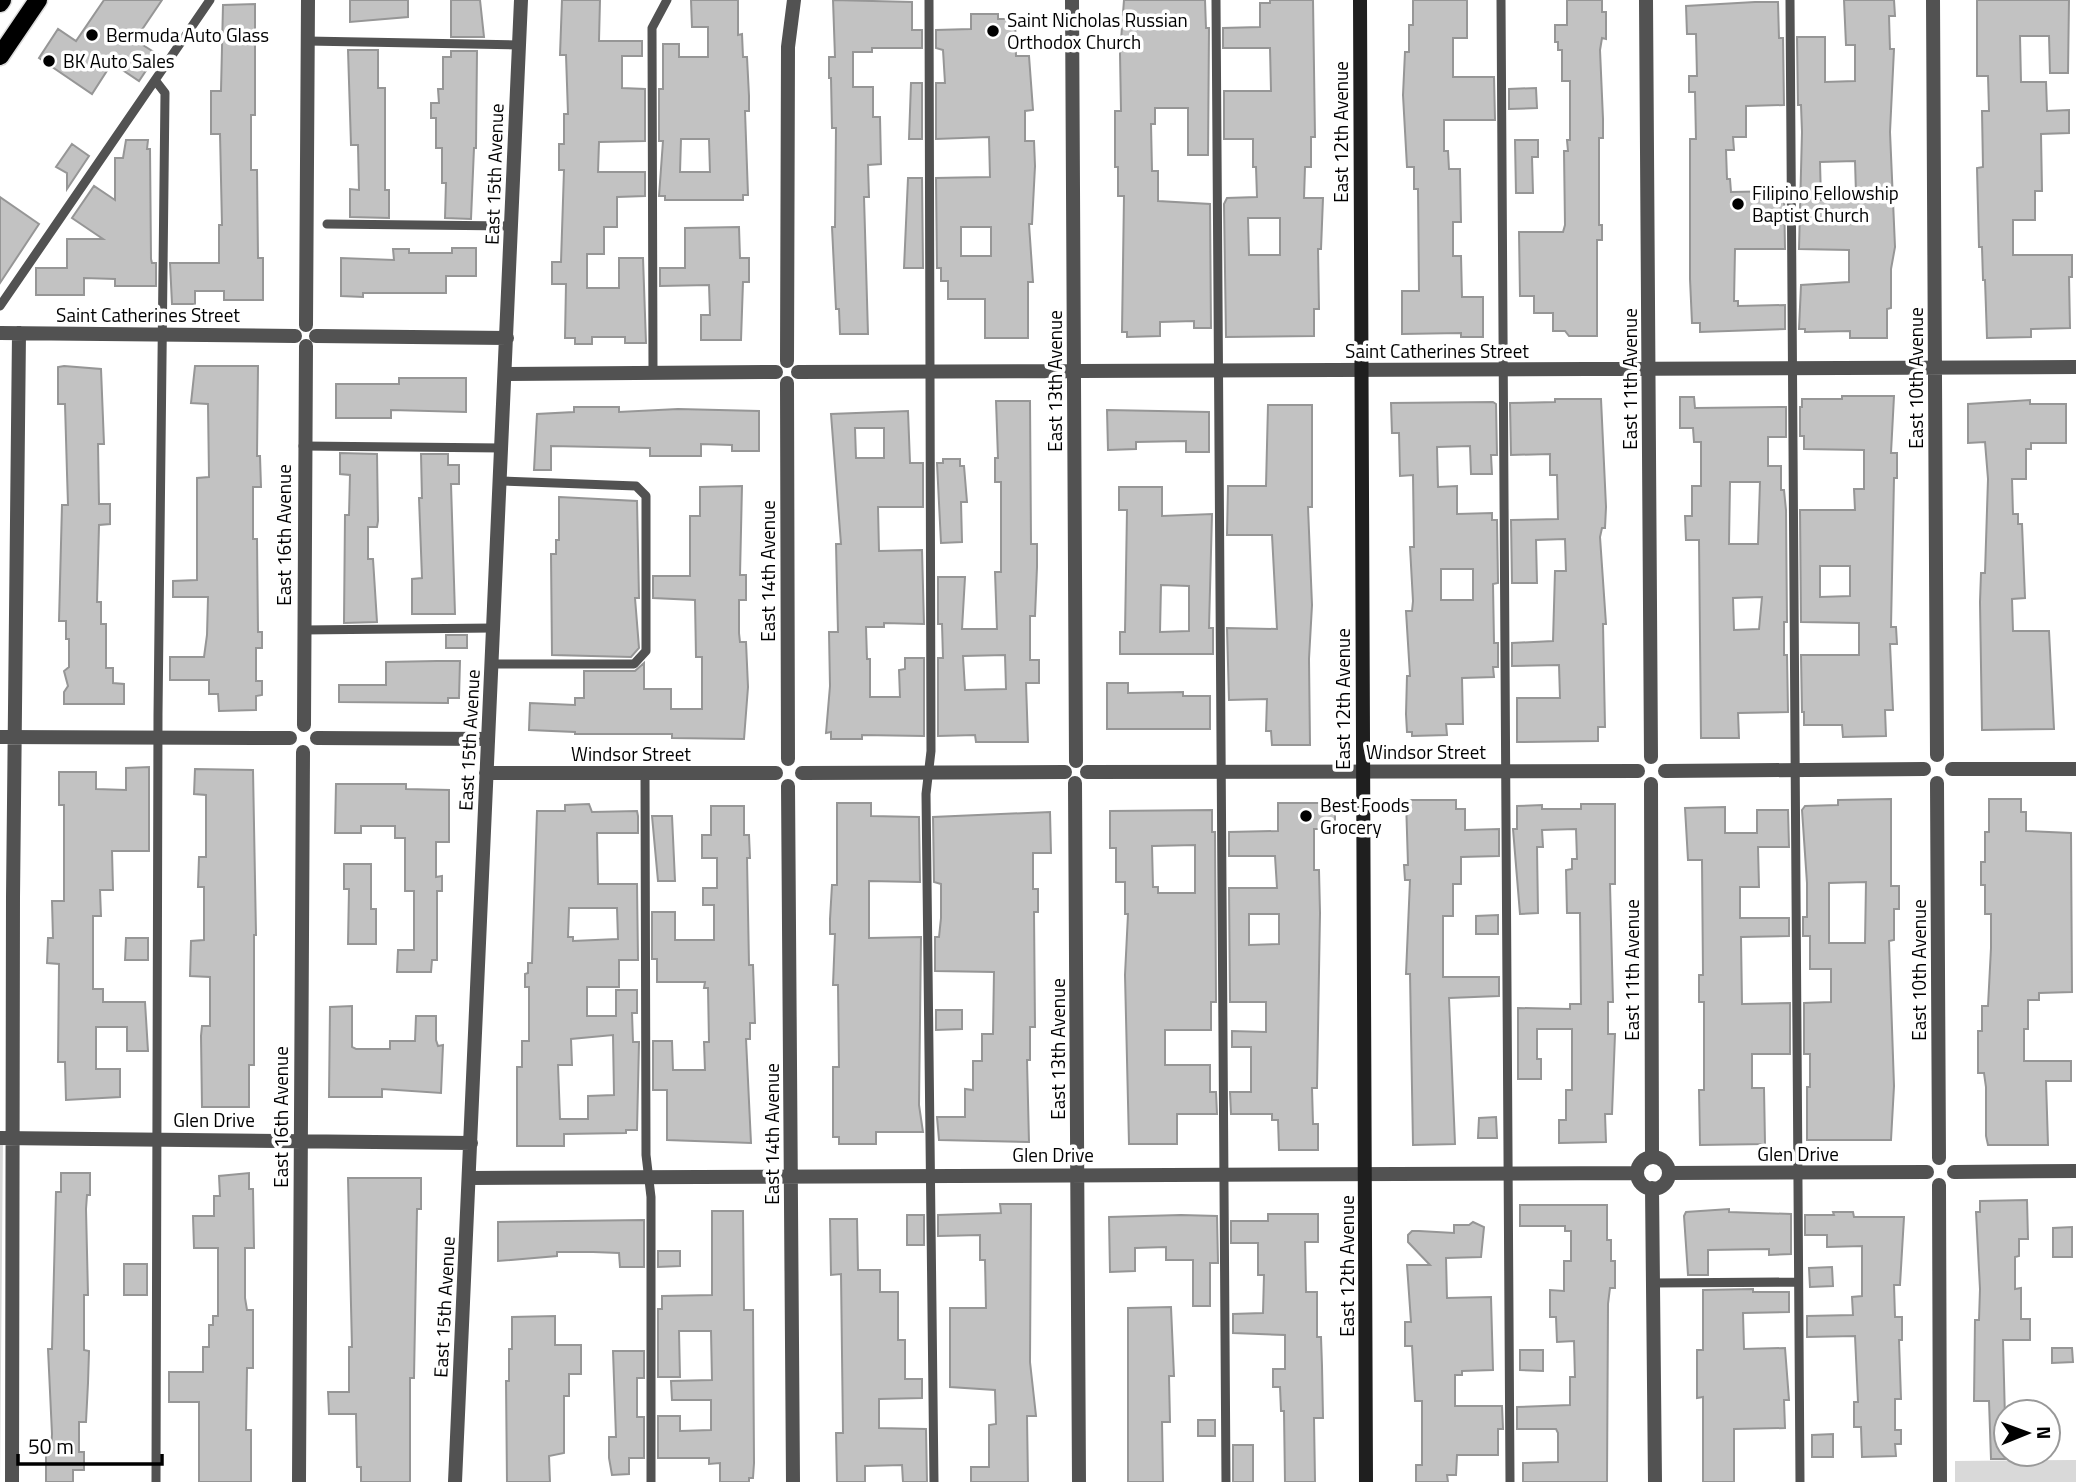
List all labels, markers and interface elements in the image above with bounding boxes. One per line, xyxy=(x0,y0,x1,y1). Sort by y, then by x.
place label: Saint Nicholas Russian Orthodox Church xyxy=(1007,5,1188,56)
place label: Bermuda Auto Glass xyxy=(106,20,269,49)
marker: Saint Nicholas Russian Orthodox Church xyxy=(985,23,1001,39)
marker: Bermuda Auto Glass xyxy=(84,27,100,43)
place label: BK Auto Sales xyxy=(63,46,175,75)
marker: BK Auto Sales xyxy=(41,53,57,69)
street label: East 12th Avenue xyxy=(1326,61,1355,203)
street label: East 15th Avenue xyxy=(477,103,510,245)
place label: Filipino Fellowship Baptist Church xyxy=(1752,178,1899,229)
marker: Filipino Fellowship Baptist Church xyxy=(1730,196,1746,212)
street label: Saint Catherines Street xyxy=(56,300,240,329)
street label: East 10th Avenue xyxy=(1901,307,1930,449)
street label: East 11th Avenue xyxy=(1615,308,1644,450)
street label: East 13th Avenue xyxy=(1040,310,1069,452)
street label: Saint Catherines Street xyxy=(1345,336,1529,365)
street label: East 16th Avenue xyxy=(269,464,298,606)
street label: East 14th Avenue xyxy=(753,500,782,642)
street label: East 12th Avenue xyxy=(1328,628,1357,770)
street label: East 15th Avenue xyxy=(450,669,487,811)
street label: Windsor Street xyxy=(1366,737,1486,766)
street label: Windsor Street xyxy=(571,739,691,768)
place label: Best Foods Grocery xyxy=(1320,790,1410,841)
marker: Best Foods Grocery xyxy=(1298,808,1314,824)
street label: East 11th Avenue xyxy=(1617,899,1646,1041)
street label: East 10th Avenue xyxy=(1904,899,1933,1041)
street label: East 13th Avenue xyxy=(1043,978,1072,1120)
street label: East 16th Avenue xyxy=(266,1046,295,1188)
street label: East 14th Avenue xyxy=(757,1063,786,1205)
street label: Glen Drive xyxy=(173,1105,255,1134)
street label: Glen Drive xyxy=(1757,1139,1839,1168)
street label: Glen Drive xyxy=(1012,1140,1094,1169)
street label: East 12th Avenue xyxy=(1332,1195,1361,1337)
street label: East 15th Avenue xyxy=(425,1236,462,1378)
north arrow xyxy=(1992,1398,2062,1468)
scale bar xyxy=(18,1422,161,1466)
text: N xyxy=(2030,1426,2059,1440)
text: 50 m xyxy=(28,1430,74,1462)

